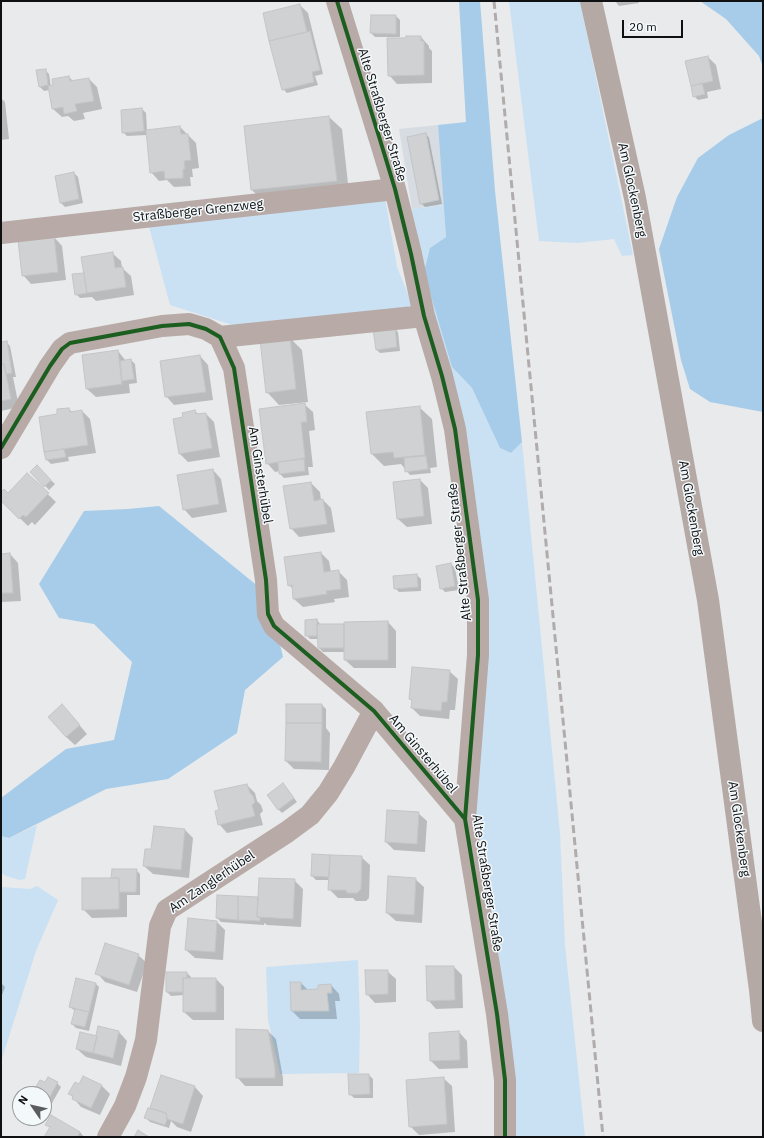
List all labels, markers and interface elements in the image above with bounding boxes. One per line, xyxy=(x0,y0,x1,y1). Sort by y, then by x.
scale bar xyxy=(624,12,685,38)
text: 20 m xyxy=(629,19,657,34)
street label: Alte Straßberger Straße xyxy=(354,46,410,184)
street label: Am Glockenberg xyxy=(614,141,650,239)
street label: Straßberger Grenzweg xyxy=(132,196,264,226)
street label: Am Ginsterhübel xyxy=(245,425,275,525)
street label: Am Glockenberg xyxy=(675,459,707,557)
street label: Alte Straßberger Straße xyxy=(445,482,475,622)
street label: Am Ginsterhübel xyxy=(386,711,460,797)
street label: Am Glockenberg xyxy=(725,780,753,878)
street label: Alte Straßberger Straße xyxy=(468,813,506,953)
street label: Am Zanglerhübel xyxy=(166,848,258,916)
north arrow xyxy=(12,1086,52,1126)
text: N xyxy=(15,1093,31,1107)

